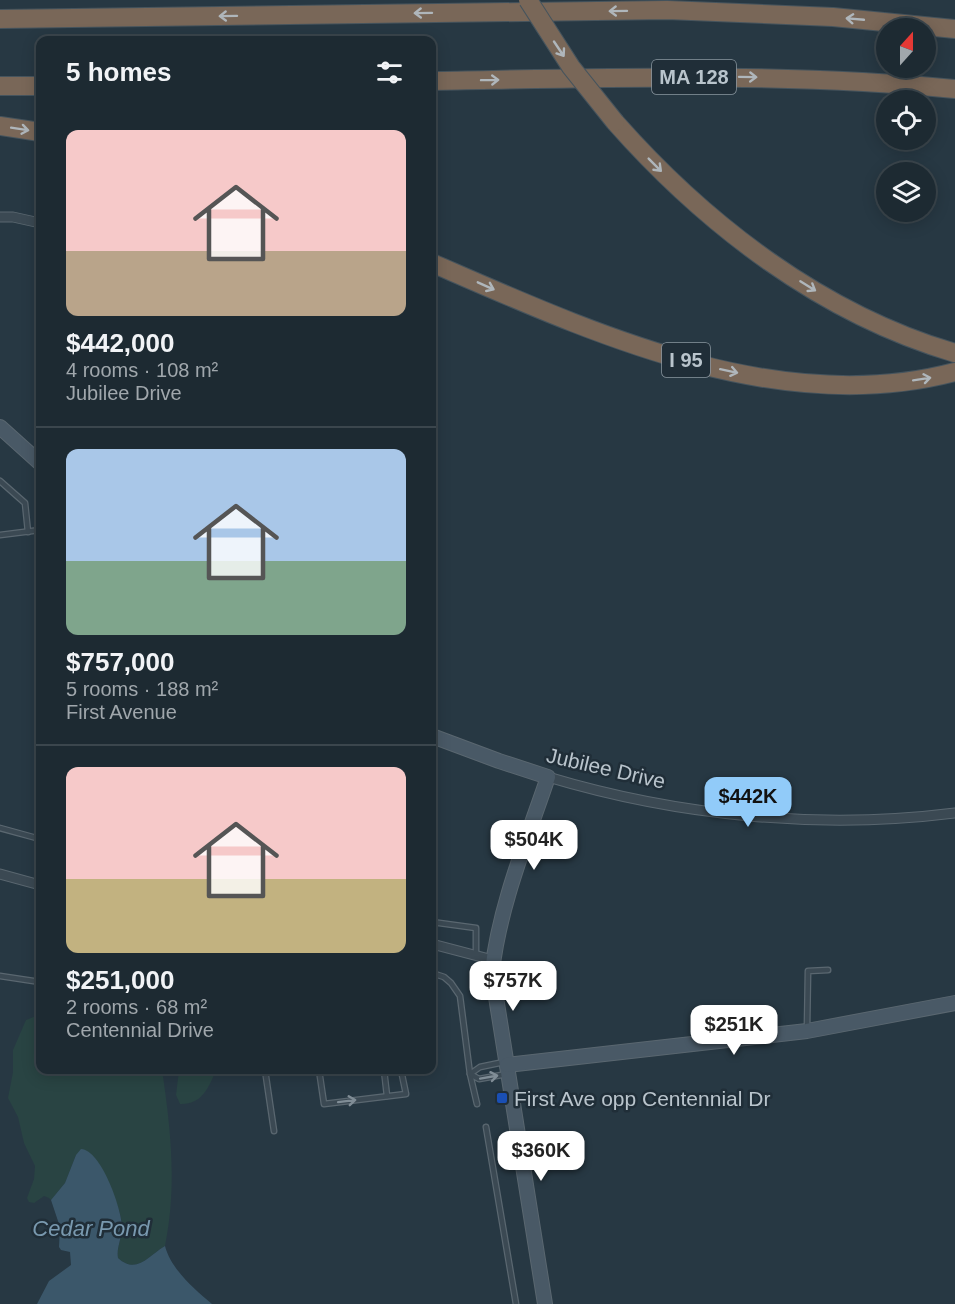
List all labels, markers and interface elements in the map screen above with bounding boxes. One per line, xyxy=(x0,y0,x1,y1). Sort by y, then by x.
one-way arrow xyxy=(609,5,629,17)
one-way arrow xyxy=(414,7,434,19)
one-way arrow xyxy=(219,10,239,22)
one-way arrow xyxy=(846,13,866,24)
north arrow xyxy=(876,18,936,78)
map controls xyxy=(876,18,936,222)
one-way arrow xyxy=(553,41,565,57)
icon: filters xyxy=(373,56,406,89)
text: 5 homes xyxy=(66,57,172,87)
road number: MA 128 xyxy=(652,60,736,94)
one-way arrow xyxy=(738,72,758,83)
one-way arrow xyxy=(480,74,500,86)
button: locate xyxy=(876,90,936,150)
one-way arrow xyxy=(10,124,30,135)
one-way arrow xyxy=(648,157,663,172)
button: layers xyxy=(876,162,936,222)
icon: home xyxy=(182,169,290,277)
one-way arrow xyxy=(799,280,816,292)
one-way arrow xyxy=(476,281,494,292)
text: $442,000 xyxy=(66,328,174,358)
road number: I 95 xyxy=(662,343,710,377)
text: 4 rooms · 108 m² xyxy=(66,359,218,381)
one-way arrow xyxy=(719,366,738,377)
one-way arrow xyxy=(912,373,932,384)
text: Jubilee Drive xyxy=(66,382,182,404)
icon: home xyxy=(182,488,290,596)
text: $757,000 xyxy=(66,647,174,677)
text: 5 rooms · 188 m² xyxy=(66,678,218,700)
text: First Avenue xyxy=(66,701,177,723)
street label: Jubilee Drive xyxy=(544,743,668,793)
pin: $442K xyxy=(706,777,790,828)
text: $442K xyxy=(719,785,777,807)
icon: home xyxy=(182,806,290,914)
pin: $504K xyxy=(492,820,576,871)
text: $504K xyxy=(505,828,563,850)
pin: $757K xyxy=(471,961,555,1012)
text: $251,000 xyxy=(66,965,174,995)
text: $757K xyxy=(484,969,542,991)
text: 2 rooms · 68 m² xyxy=(66,996,207,1018)
pin: $251K xyxy=(692,1005,776,1056)
text: $251K xyxy=(705,1013,763,1035)
text: Centennial Drive xyxy=(66,1019,214,1041)
one-way arrow xyxy=(479,1071,498,1082)
place label: First Ave opp Centennial Dr xyxy=(514,1087,770,1110)
marker: First Ave opp Centennial Dr xyxy=(495,1091,509,1105)
one-way arrow xyxy=(337,1096,357,1107)
pin: $360K xyxy=(499,1131,583,1182)
text: $360K xyxy=(512,1139,570,1161)
water label: Cedar Pond xyxy=(32,1216,150,1241)

